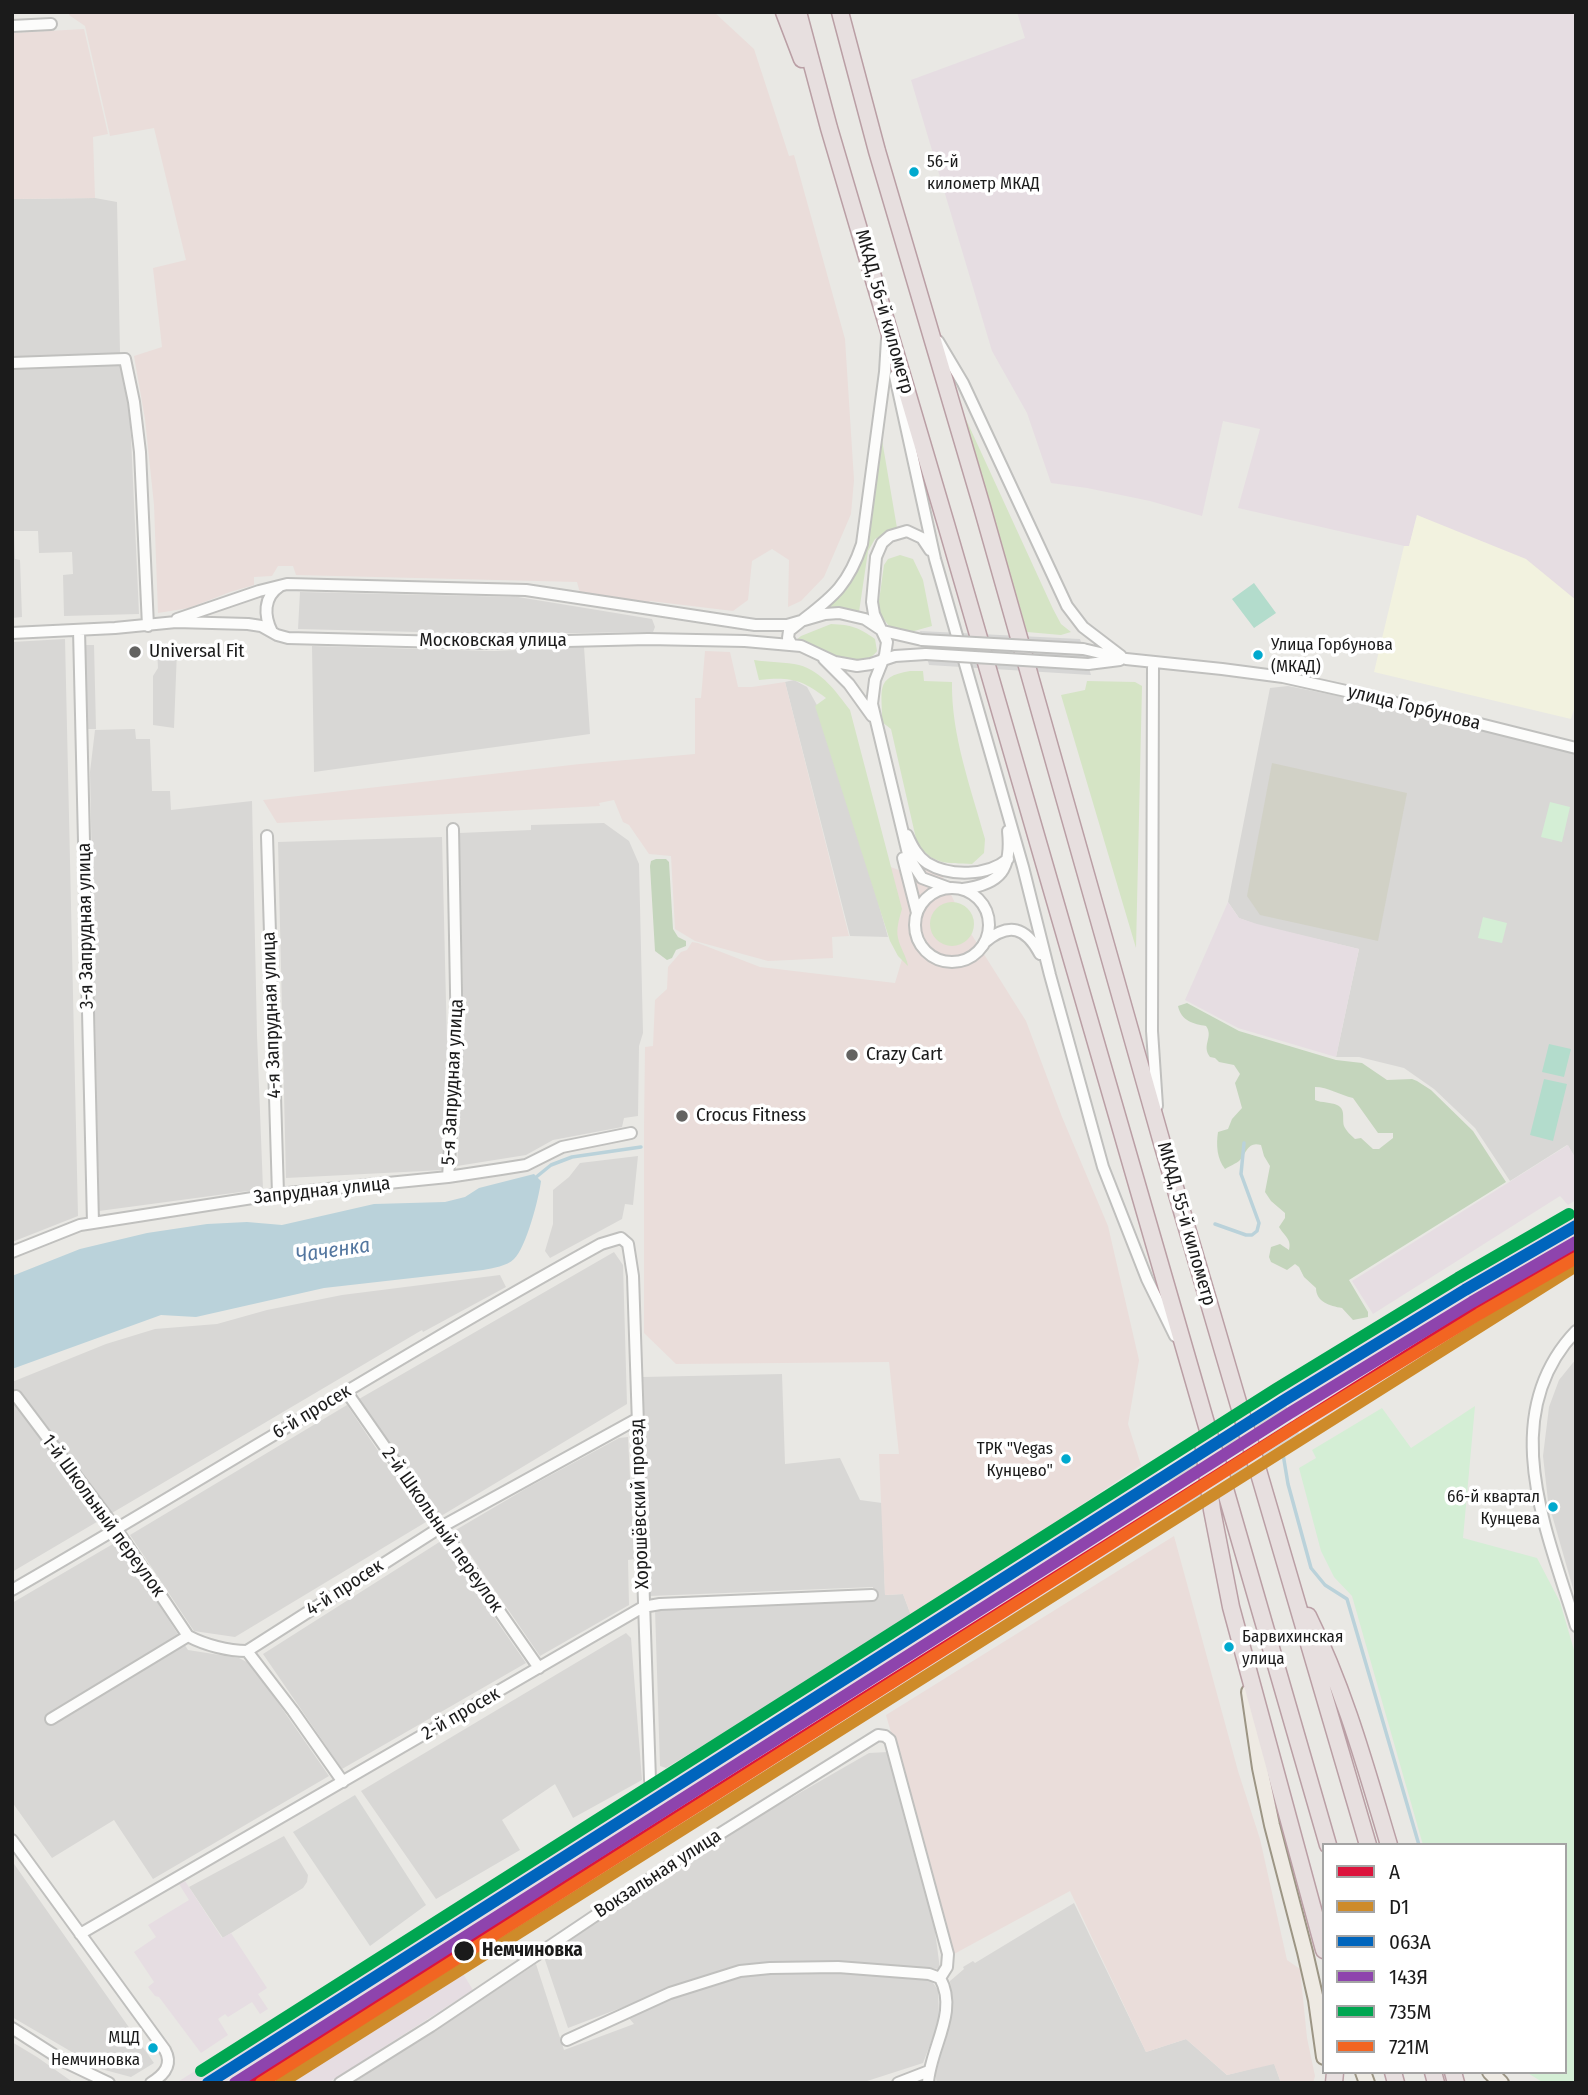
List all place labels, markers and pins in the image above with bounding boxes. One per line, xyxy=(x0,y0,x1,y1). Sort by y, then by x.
place label: 56-й километр МКАД xyxy=(927,152,1040,192)
marker: 56-й километр МКАД xyxy=(907,165,921,179)
place label: Улица Горбунова (МКАД) xyxy=(1271,635,1393,675)
place label: Universal Fit xyxy=(149,641,244,663)
marker: Universal Fit xyxy=(127,644,143,660)
marker: Улица Горбунова (МКАД) xyxy=(1251,648,1265,662)
place label: Crazy Cart xyxy=(866,1044,943,1066)
marker: Crazy Cart xyxy=(844,1047,860,1063)
place label: Crocus Fitness xyxy=(696,1105,806,1127)
marker: Crocus Fitness xyxy=(674,1108,690,1124)
place label: ТРК "Vegas Кунцево" xyxy=(977,1439,1053,1479)
marker: ТРК "Vegas Кунцево" xyxy=(1059,1452,1073,1466)
place label: 66-й квартал Кунцева xyxy=(1447,1487,1540,1527)
marker: 66-й квартал Кунцева xyxy=(1546,1500,1560,1514)
place label: Барвихинская улица xyxy=(1242,1627,1343,1667)
marker: Барвихинская улица xyxy=(1222,1640,1236,1654)
marker: Немчиновка xyxy=(452,1939,476,1963)
place label: Немчиновка xyxy=(482,1940,583,1962)
place label: МЦД Немчиновка xyxy=(51,2028,140,2068)
marker: МЦД Немчиновка xyxy=(146,2041,160,2055)

